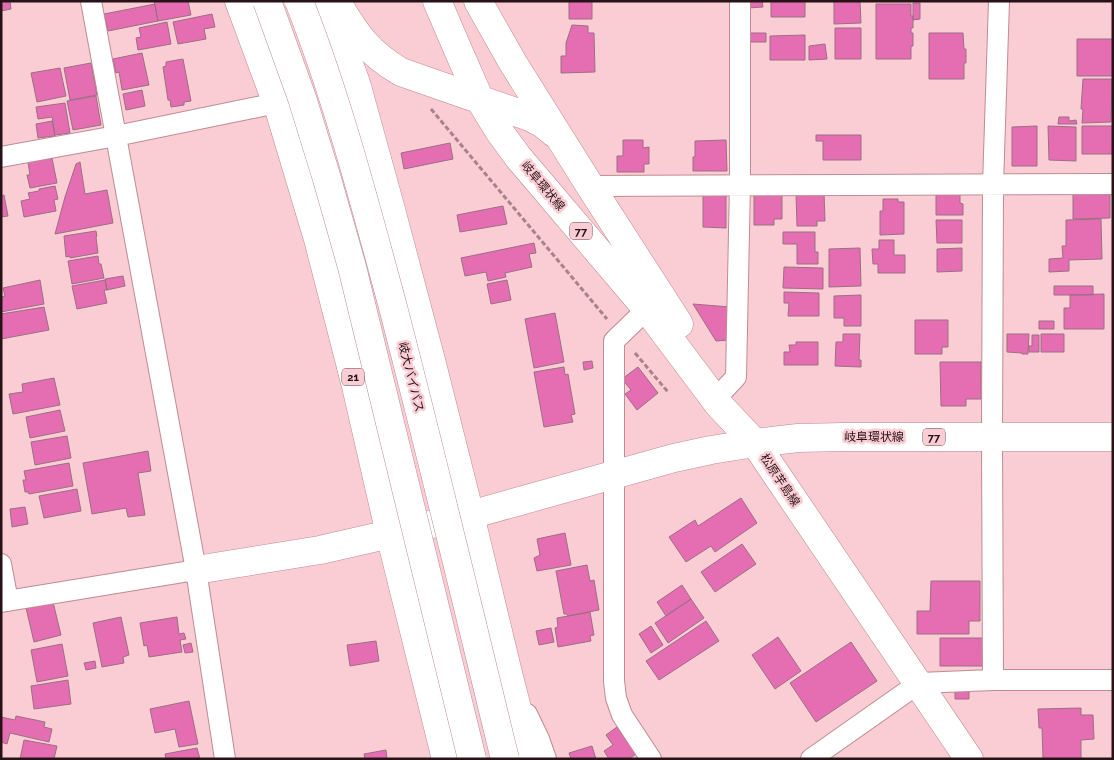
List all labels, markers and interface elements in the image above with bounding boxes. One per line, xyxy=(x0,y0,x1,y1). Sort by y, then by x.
street label: 岐阜環状線 xyxy=(518,159,568,213)
road number: 77 xyxy=(570,222,592,240)
street label: 岐大バイパス xyxy=(396,340,426,414)
road number: 21 xyxy=(342,368,364,386)
road number: 77 xyxy=(923,428,945,446)
street label: 岐阜環状線 xyxy=(844,430,904,444)
street label: 松原芋島線 xyxy=(757,451,803,509)

